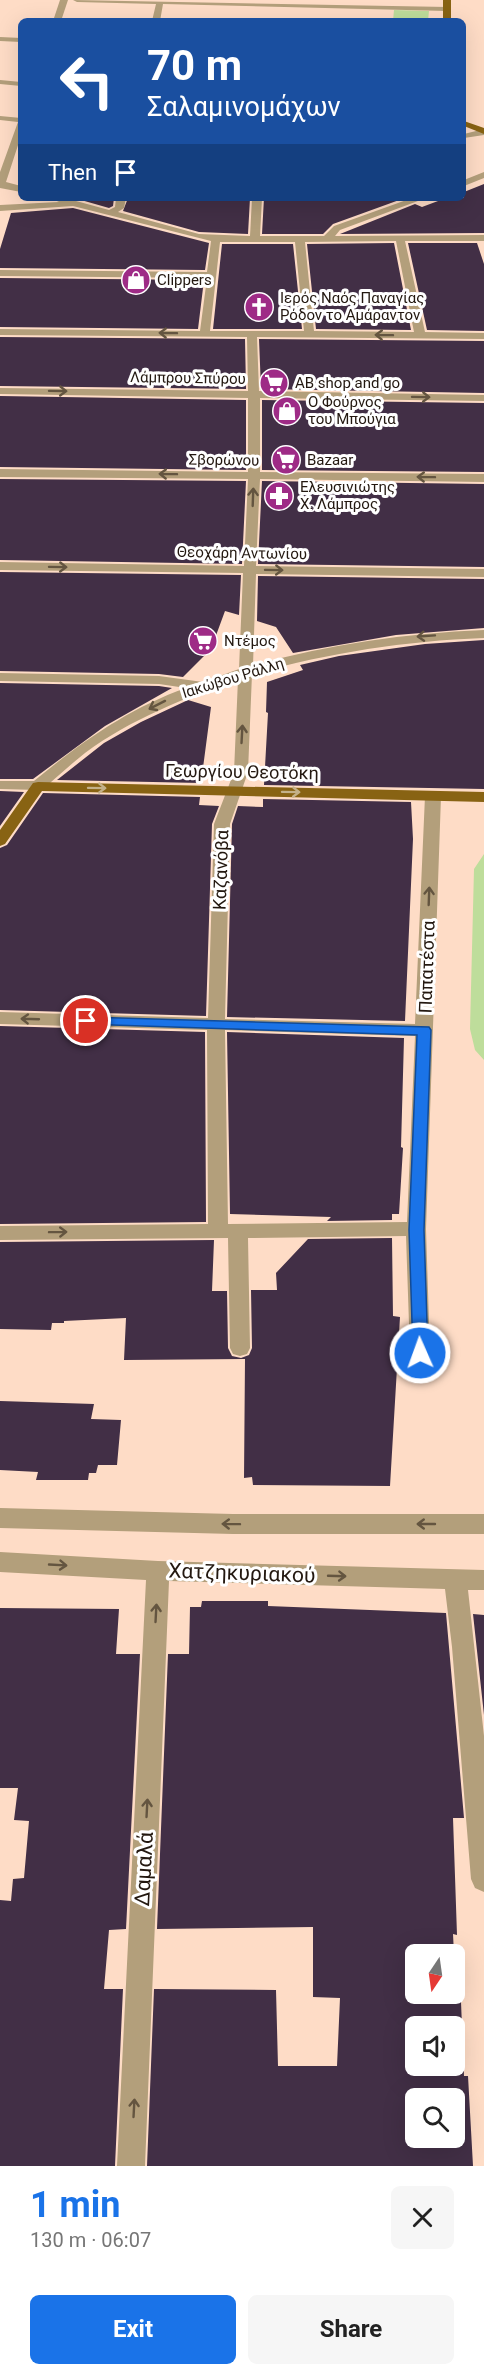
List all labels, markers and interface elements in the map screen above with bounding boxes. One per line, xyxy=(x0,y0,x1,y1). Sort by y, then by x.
text: 70 m xyxy=(147,41,242,90)
icon: left xyxy=(48,42,126,120)
text: Σαλαμινομάχων xyxy=(147,91,341,123)
icon: arrive xyxy=(109,156,142,189)
text: Then xyxy=(48,160,97,185)
shop icon: Clippers xyxy=(120,264,152,296)
place label: Clippers xyxy=(157,271,212,289)
place label: Ιερός Ναός Παναγίας Ρόδον το Αμάραντον xyxy=(280,289,424,324)
church icon: Ιερός Ναός Παναγίας Ρόδον το Αμάραντον xyxy=(243,291,275,323)
one-way arrow xyxy=(158,327,178,339)
one-way arrow xyxy=(374,329,394,341)
supermarket icon: AB shop and go xyxy=(258,367,290,399)
street label: Λάμπρου Σπύρου xyxy=(130,368,246,388)
place label: AB shop and go xyxy=(295,374,400,392)
one-way arrow xyxy=(48,386,68,397)
one-way arrow xyxy=(411,392,431,403)
place label: Ο Φούρνος του Μπούγια xyxy=(308,393,396,428)
shop icon: Ο Φούρνος του Μπούγια xyxy=(271,395,303,427)
supermarket icon: Bazaar xyxy=(270,444,302,476)
street label: Σβορώνου xyxy=(188,450,260,470)
place label: Bazaar xyxy=(307,451,353,469)
one-way arrow xyxy=(158,469,178,480)
one-way arrow xyxy=(416,471,436,483)
place label: Ελευσινιώτης Χ. Λάμπρος xyxy=(300,478,395,513)
pharmacy icon: Ελευσινιώτης Χ. Λάμπρος xyxy=(263,480,295,512)
one-way arrow xyxy=(247,488,258,508)
street label: Θεοχάρη Αντωνίου xyxy=(177,543,307,563)
one-way arrow xyxy=(48,561,68,572)
one-way arrow xyxy=(264,564,284,576)
supermarket icon: Ντέμος xyxy=(187,625,219,657)
one-way arrow xyxy=(416,630,436,641)
place label: Ντέμος xyxy=(224,632,276,650)
street label: Ιακώβου Ράλλη xyxy=(180,654,286,702)
one-way arrow xyxy=(148,700,166,711)
one-way arrow xyxy=(237,725,248,745)
street label: Γεωργίου Θεοτόκη xyxy=(165,760,319,783)
one-way arrow xyxy=(86,782,106,793)
one-way arrow xyxy=(281,787,301,798)
street label: Καζανόβα xyxy=(209,829,232,910)
one-way arrow xyxy=(424,887,435,907)
street label: Παπατέστα xyxy=(414,919,439,1014)
pin xyxy=(60,995,111,1046)
icon: arrive xyxy=(69,1004,102,1037)
one-way arrow xyxy=(20,1014,40,1025)
one-way arrow xyxy=(48,1227,68,1238)
position arrow xyxy=(388,1321,452,1385)
one-way arrow xyxy=(221,1518,241,1530)
one-way arrow xyxy=(416,1518,436,1530)
street label: Χατζηκυριακού xyxy=(168,1558,316,1588)
one-way arrow xyxy=(48,1560,68,1571)
one-way arrow xyxy=(327,1571,347,1582)
one-way arrow xyxy=(150,1604,161,1624)
one-way arrow xyxy=(142,1798,153,1818)
street label: Δαμαλά xyxy=(130,1831,158,1907)
north arrow xyxy=(405,1944,465,2004)
map controls xyxy=(405,1944,465,2148)
button: sound xyxy=(405,2016,465,2076)
button: search xyxy=(405,2088,465,2148)
one-way arrow xyxy=(128,2098,140,2118)
text: 1 min xyxy=(30,2184,121,2226)
button: close xyxy=(391,2186,454,2249)
text: 130 m · 06:07 xyxy=(30,2228,151,2252)
button: Exit xyxy=(30,2295,236,2364)
button: Share xyxy=(248,2295,454,2364)

